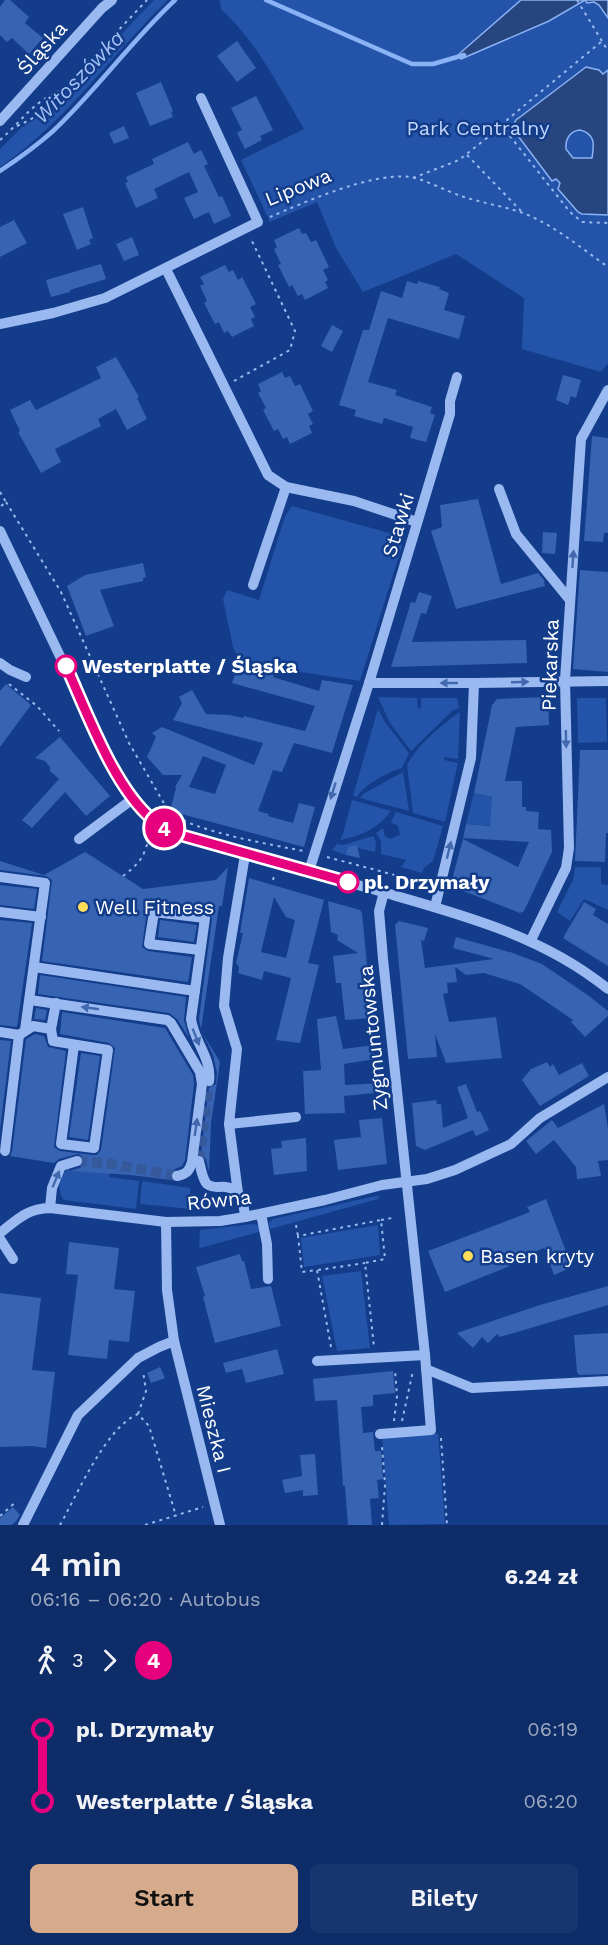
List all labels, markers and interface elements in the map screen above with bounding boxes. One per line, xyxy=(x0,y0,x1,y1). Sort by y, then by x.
street label: Śląska xyxy=(12,16,72,80)
water label: Witoszówka xyxy=(28,25,129,128)
park label: Park Centralny xyxy=(406,116,550,140)
street label: Lipowa xyxy=(261,163,335,211)
street label: Stawki xyxy=(377,490,419,560)
one-way arrow xyxy=(568,550,578,569)
street label: Piekarska xyxy=(536,618,564,712)
place label: Westerplatte / Śląska xyxy=(82,654,298,678)
marker: Westerplatte / Śląska xyxy=(55,655,77,677)
one-way arrow xyxy=(510,677,529,686)
one-way arrow xyxy=(440,678,459,688)
one-way arrow xyxy=(562,729,571,748)
one-way arrow xyxy=(328,783,337,801)
line badge: 4 xyxy=(144,808,184,848)
text: 4 xyxy=(157,816,171,841)
one-way arrow xyxy=(444,841,454,859)
place label: pl. Drzymały xyxy=(364,870,490,894)
marker: pl. Drzymały xyxy=(337,871,359,893)
place label: Well Fitness xyxy=(95,895,214,919)
marker: Well Fitness xyxy=(76,900,90,914)
street label: Zygmuntowska xyxy=(353,964,393,1112)
one-way arrow xyxy=(81,1004,100,1013)
one-way arrow xyxy=(191,1029,201,1047)
one-way arrow xyxy=(192,1117,201,1136)
one-way arrow xyxy=(51,1169,61,1187)
street label: Równa xyxy=(185,1185,253,1215)
place label: Basen kryty xyxy=(480,1244,595,1268)
marker: Basen kryty xyxy=(461,1249,475,1263)
street label: Mieszka I xyxy=(191,1382,237,1476)
text: 4 min xyxy=(30,1545,122,1584)
text: 6.24 zł xyxy=(505,1564,578,1589)
text: 06:16 – 06:20 · Autobus xyxy=(30,1587,261,1611)
icon: walk xyxy=(30,1644,63,1677)
icon: forward xyxy=(93,1644,126,1677)
text: 3 xyxy=(72,1648,84,1672)
text: 4 xyxy=(147,1648,160,1673)
text: pl. Drzymały xyxy=(76,1717,214,1742)
text: 06:19 xyxy=(527,1717,578,1741)
text: Westerplatte / Śląska xyxy=(76,1789,313,1814)
text: 06:20 xyxy=(523,1789,578,1813)
button: Start xyxy=(30,1864,298,1933)
button: Bilety xyxy=(310,1864,578,1933)

